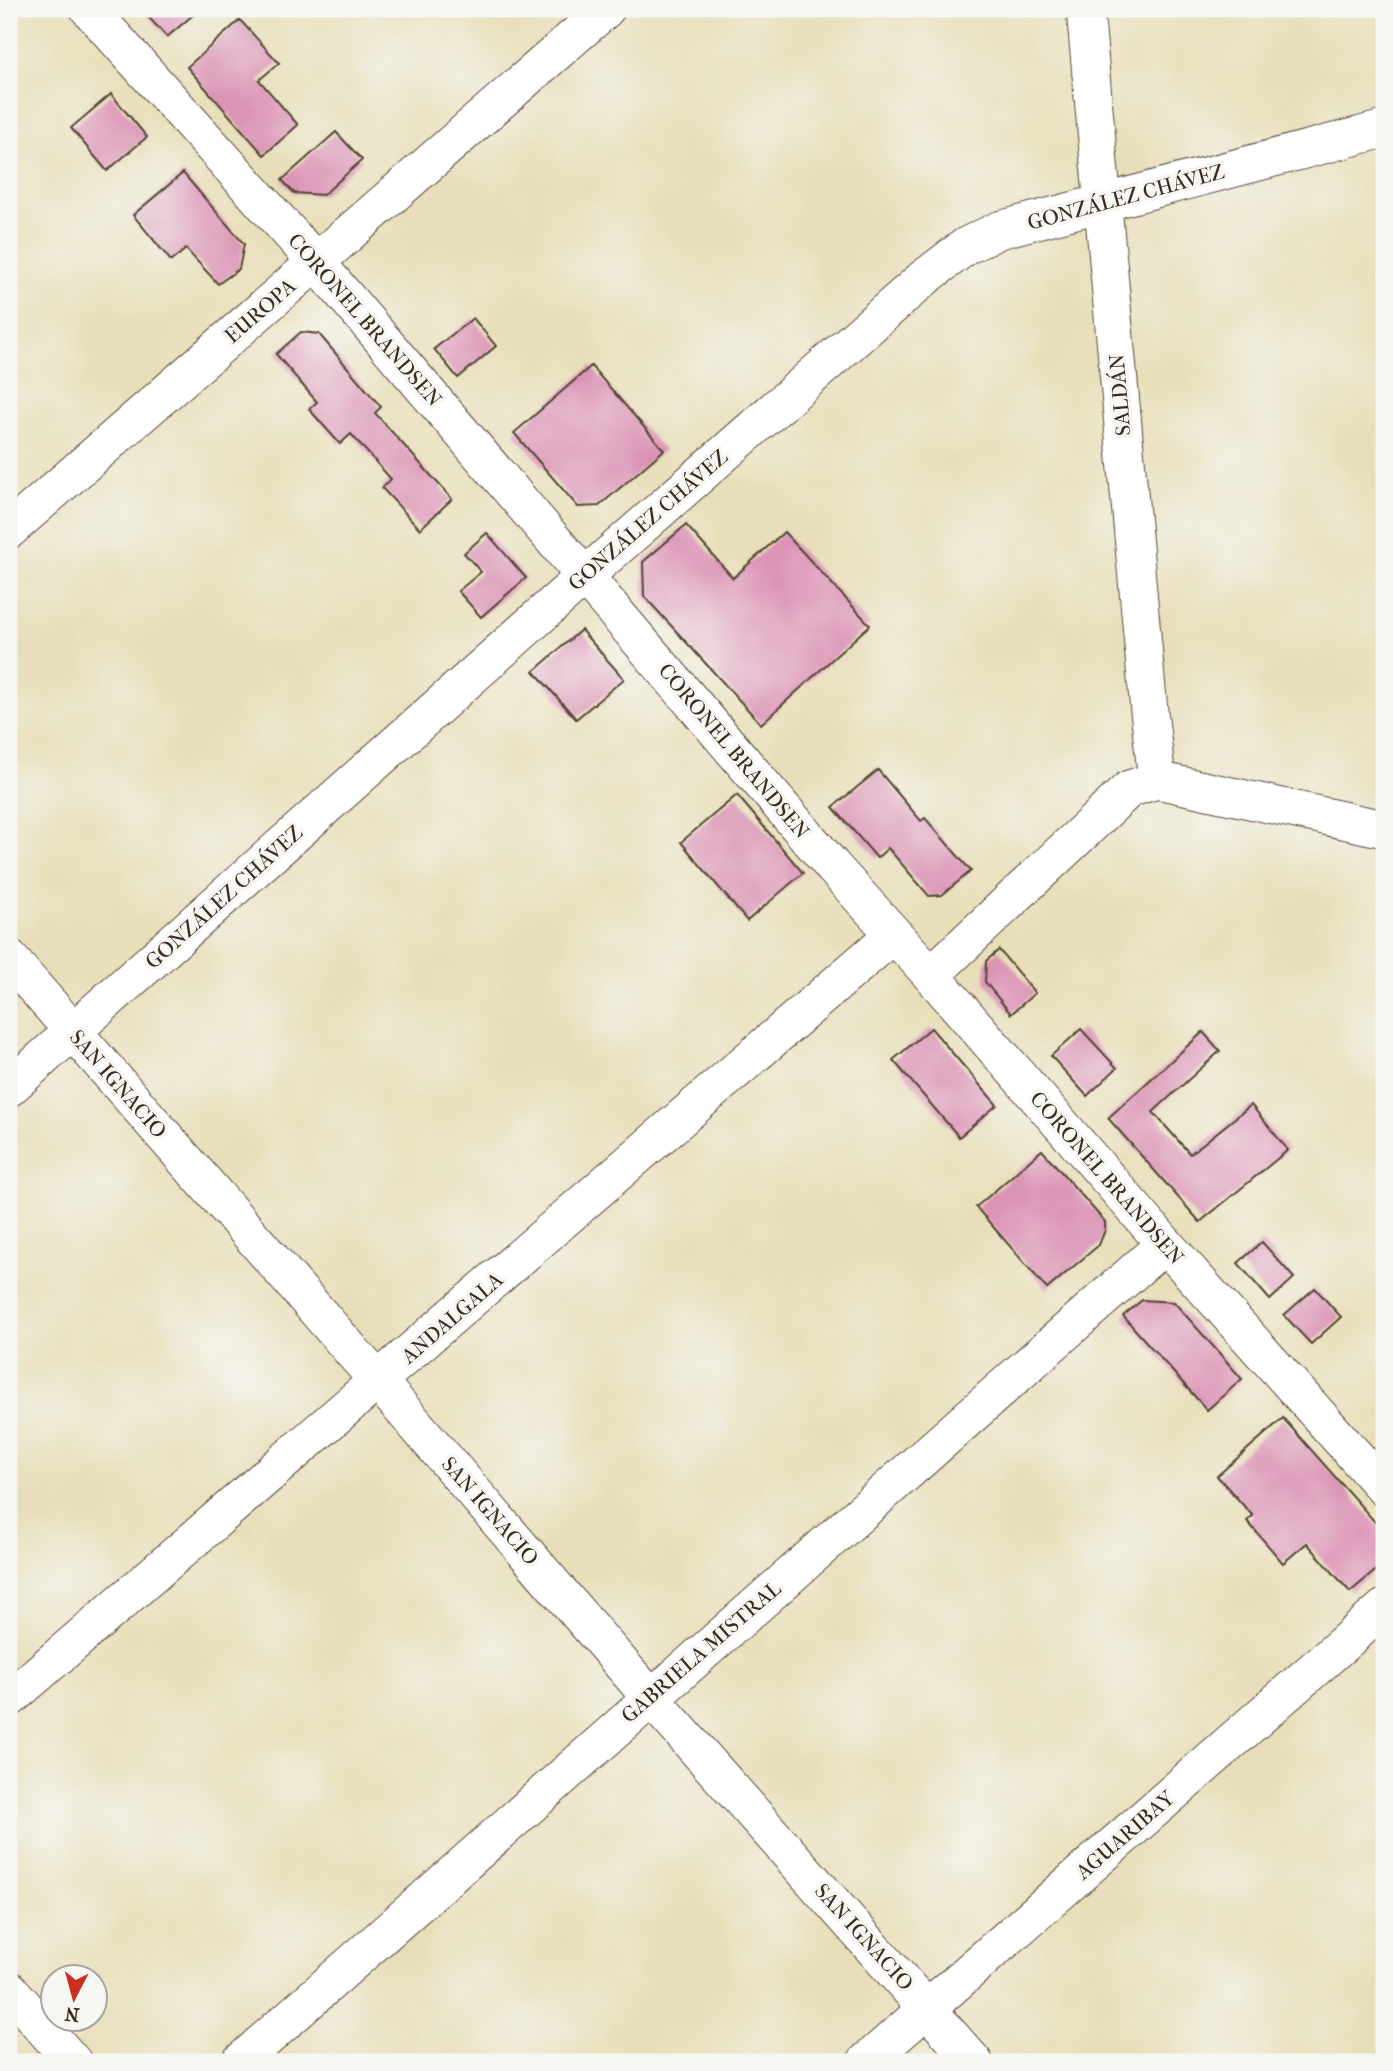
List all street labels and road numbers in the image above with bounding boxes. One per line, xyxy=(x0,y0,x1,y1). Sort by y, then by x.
street label: GONZÁLEZ CHÁVEZ xyxy=(1025,159,1227,235)
street label: CORONEL BRANDSEN xyxy=(283,229,447,411)
street label: EUROPA xyxy=(220,274,300,348)
street label: SALDÁN xyxy=(1104,353,1136,437)
street label: GONZÁLEZ CHÁVEZ xyxy=(564,444,732,596)
street label: CORONEL BRANDSEN xyxy=(654,659,814,844)
street label: GONZÁLEZ CHÁVEZ xyxy=(141,820,307,974)
street label: SAN IGNACIO xyxy=(65,1025,171,1143)
street label: CORONEL BRANDSEN xyxy=(1025,1087,1189,1269)
street label: ANDALGALA xyxy=(396,1267,508,1369)
street label: SAN IGNACIO xyxy=(437,1452,543,1570)
street label: GABRIELA MISTRAL xyxy=(616,1576,786,1728)
street label: AGUARIBAY xyxy=(1070,1785,1180,1885)
street label: SAN IGNACIO xyxy=(810,1879,918,1995)

